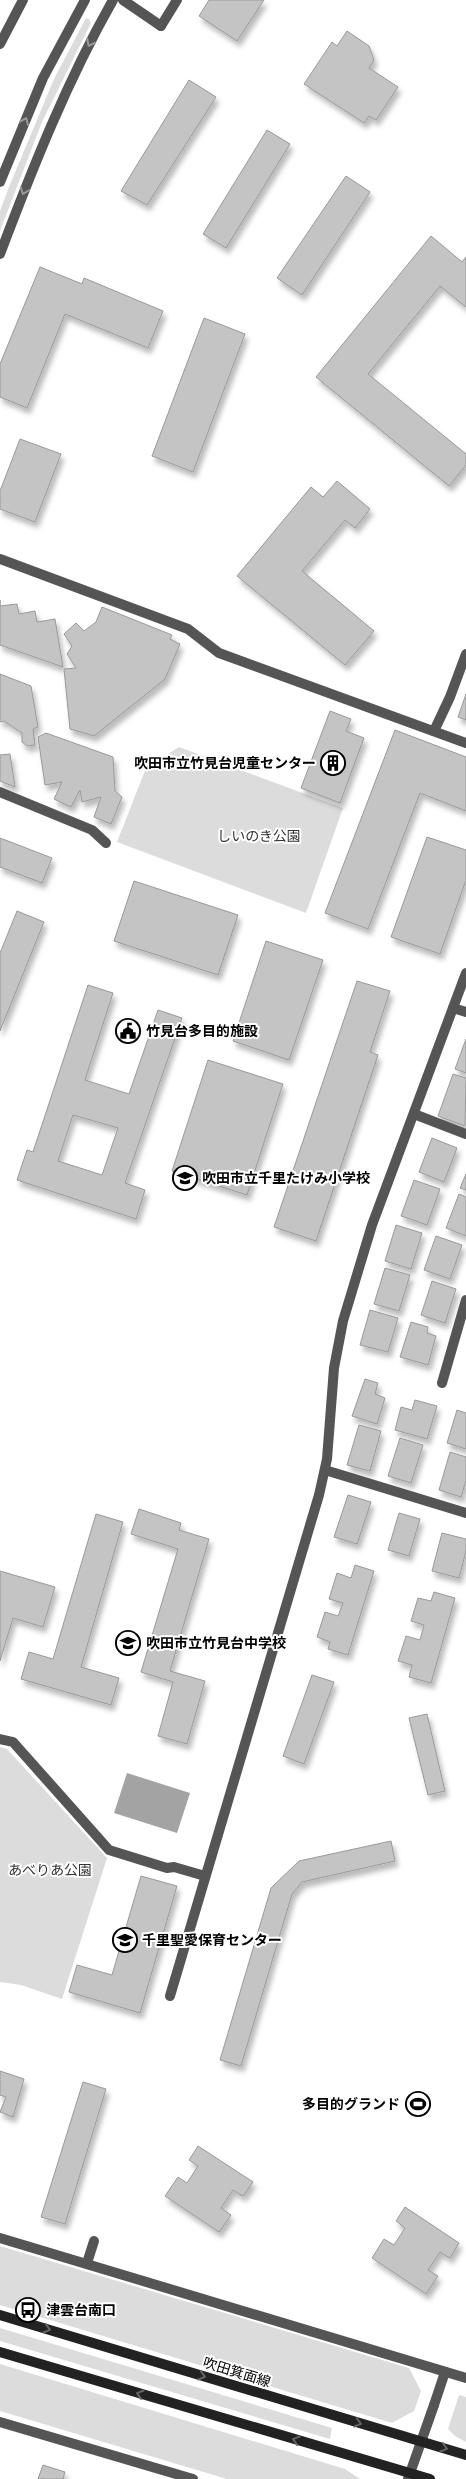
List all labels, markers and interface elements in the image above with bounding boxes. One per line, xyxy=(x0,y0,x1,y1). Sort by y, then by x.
one-way arrow xyxy=(86,38,96,47)
one-way arrow xyxy=(19,117,30,126)
one-way arrow xyxy=(20,186,30,195)
building icon: 吹田市立竹見台児童センター xyxy=(320,750,346,776)
place label: 吹田市立竹見台児童センター xyxy=(134,755,316,771)
park label: しいのき公園 xyxy=(217,828,301,844)
public building icon: 竹見台多目的施設 xyxy=(115,1018,141,1044)
place label: 竹見台多目的施設 xyxy=(146,1023,258,1039)
school or university icon: 吹田市立千里たけみ小学校 xyxy=(172,1165,198,1191)
place label: 吹田市立千里たけみ小学校 xyxy=(202,1170,370,1186)
school or university icon: 吹田市立竹見台中学校 xyxy=(115,1630,141,1656)
place label: 吹田市立竹見台中学校 xyxy=(146,1635,286,1651)
park label: あべりあ公園 xyxy=(8,1862,92,1878)
school or university icon: 千里聖愛保育センター xyxy=(112,1927,138,1953)
place label: 千里聖愛保育センター xyxy=(142,1932,282,1948)
sports icon: 多目的グランド xyxy=(405,2091,431,2117)
place label: 多目的グランド xyxy=(302,2096,400,2112)
bus stop icon: 津雲台南口 xyxy=(15,2297,41,2323)
place label: 津雲台南口 xyxy=(46,2302,116,2318)
one-way arrow xyxy=(42,2323,50,2333)
street label: 吹田箕面線 xyxy=(201,2354,273,2390)
one-way arrow xyxy=(198,2370,206,2380)
one-way arrow xyxy=(137,2389,145,2399)
one-way arrow xyxy=(353,2417,362,2428)
one-way arrow xyxy=(293,2436,301,2446)
one-way arrow xyxy=(439,2443,447,2453)

